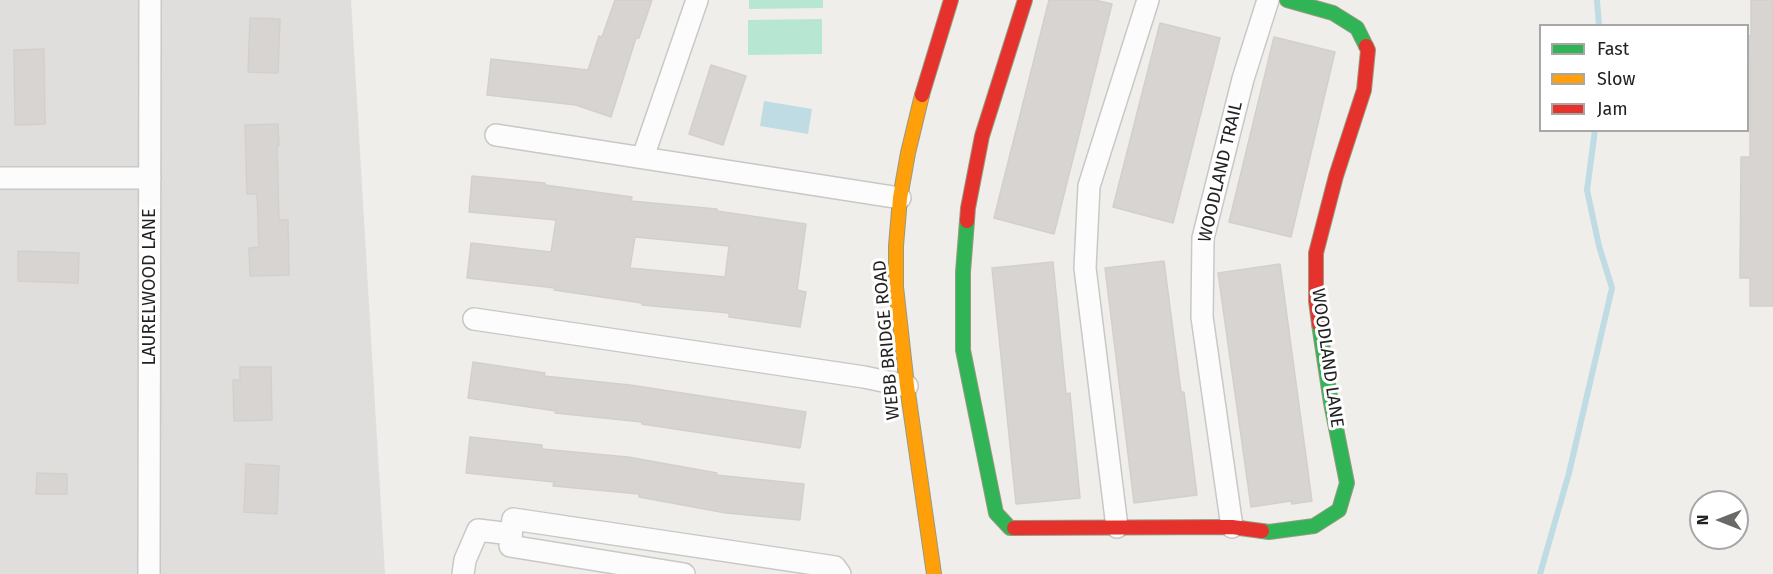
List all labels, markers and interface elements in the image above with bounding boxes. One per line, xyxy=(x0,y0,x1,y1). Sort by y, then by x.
legend xyxy=(1539,24,1749,132)
text: Fast xyxy=(1597,38,1629,60)
text: Slow xyxy=(1597,68,1635,90)
text: Jam xyxy=(1597,98,1628,120)
street label: WOODLAND TRAIL xyxy=(1194,99,1248,245)
street label: LAURELWOOD LANE xyxy=(139,208,161,366)
street label: WEBB BRIDGE ROAD xyxy=(869,259,905,421)
street label: WOODLAND LANE xyxy=(1307,287,1347,429)
north arrow xyxy=(1689,490,1749,550)
text: N xyxy=(1693,515,1712,525)

